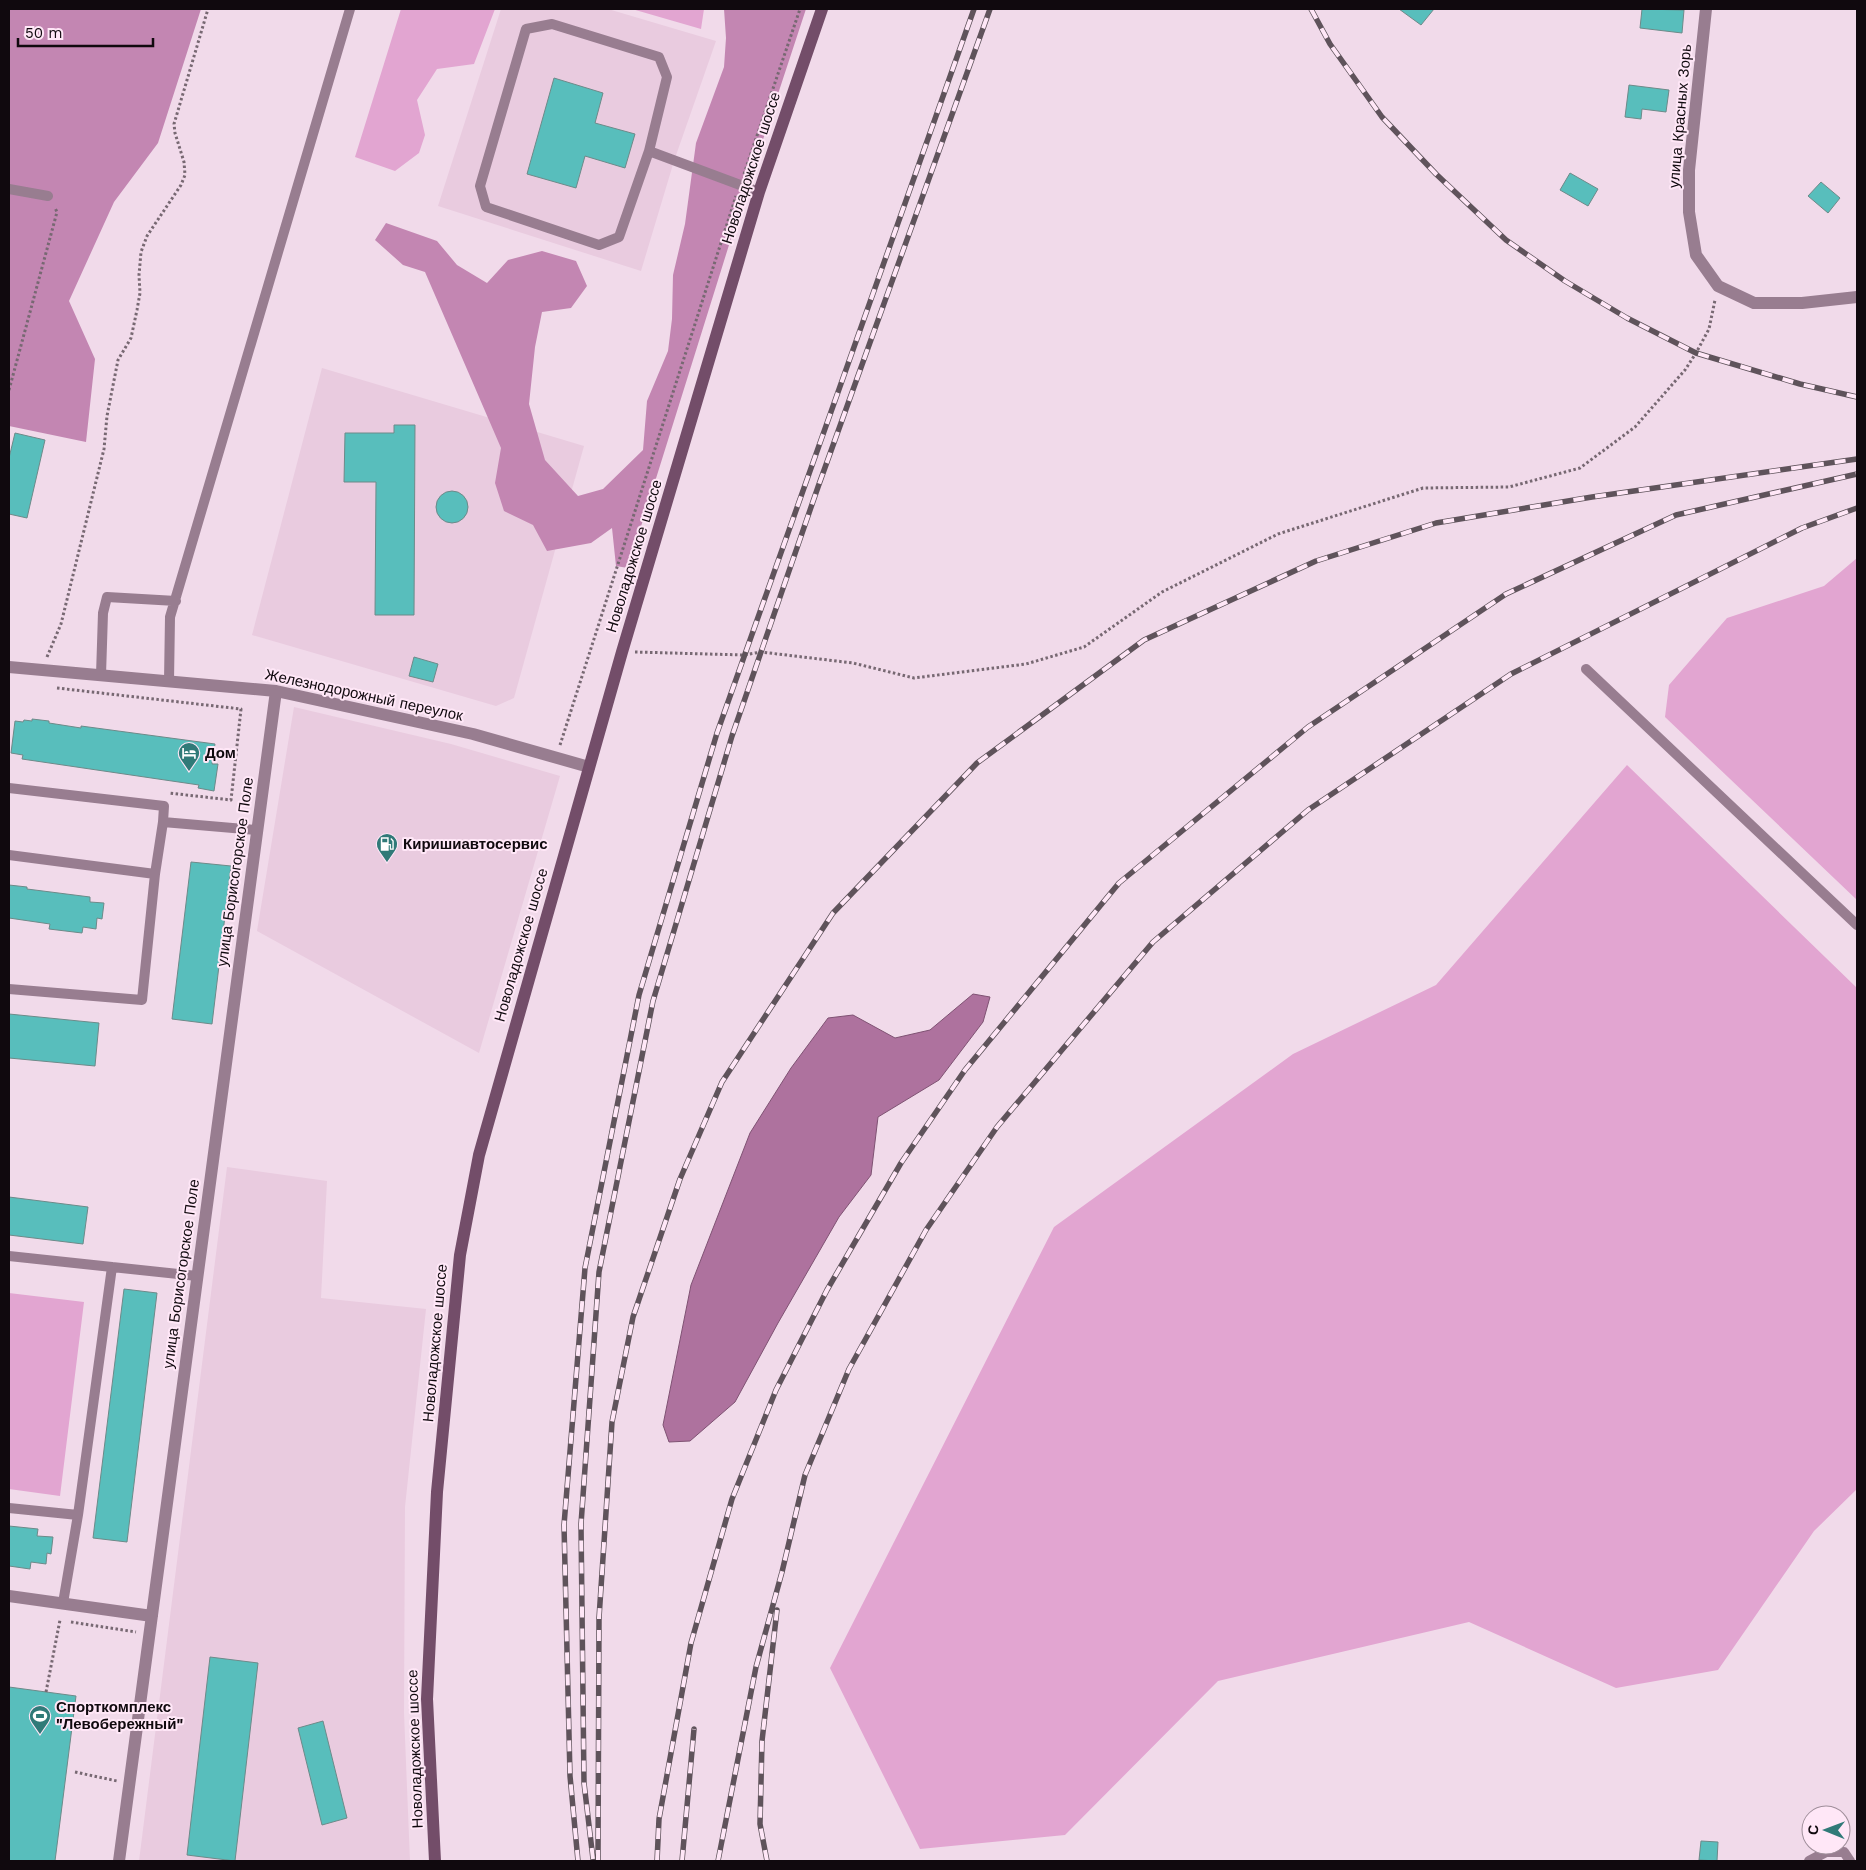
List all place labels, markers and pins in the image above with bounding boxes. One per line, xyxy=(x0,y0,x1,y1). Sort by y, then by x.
hotel icon: Дом xyxy=(177,741,201,772)
place label: Дом xyxy=(205,744,236,762)
fuel station icon: Киришиавтосервис xyxy=(375,832,399,863)
place label: Киришиавтосервис xyxy=(403,835,548,853)
place label: Спорткомплекс "Левобережный" xyxy=(56,1698,183,1733)
sports icon: Спорткомплекс "Левобережный" xyxy=(28,1704,52,1735)

